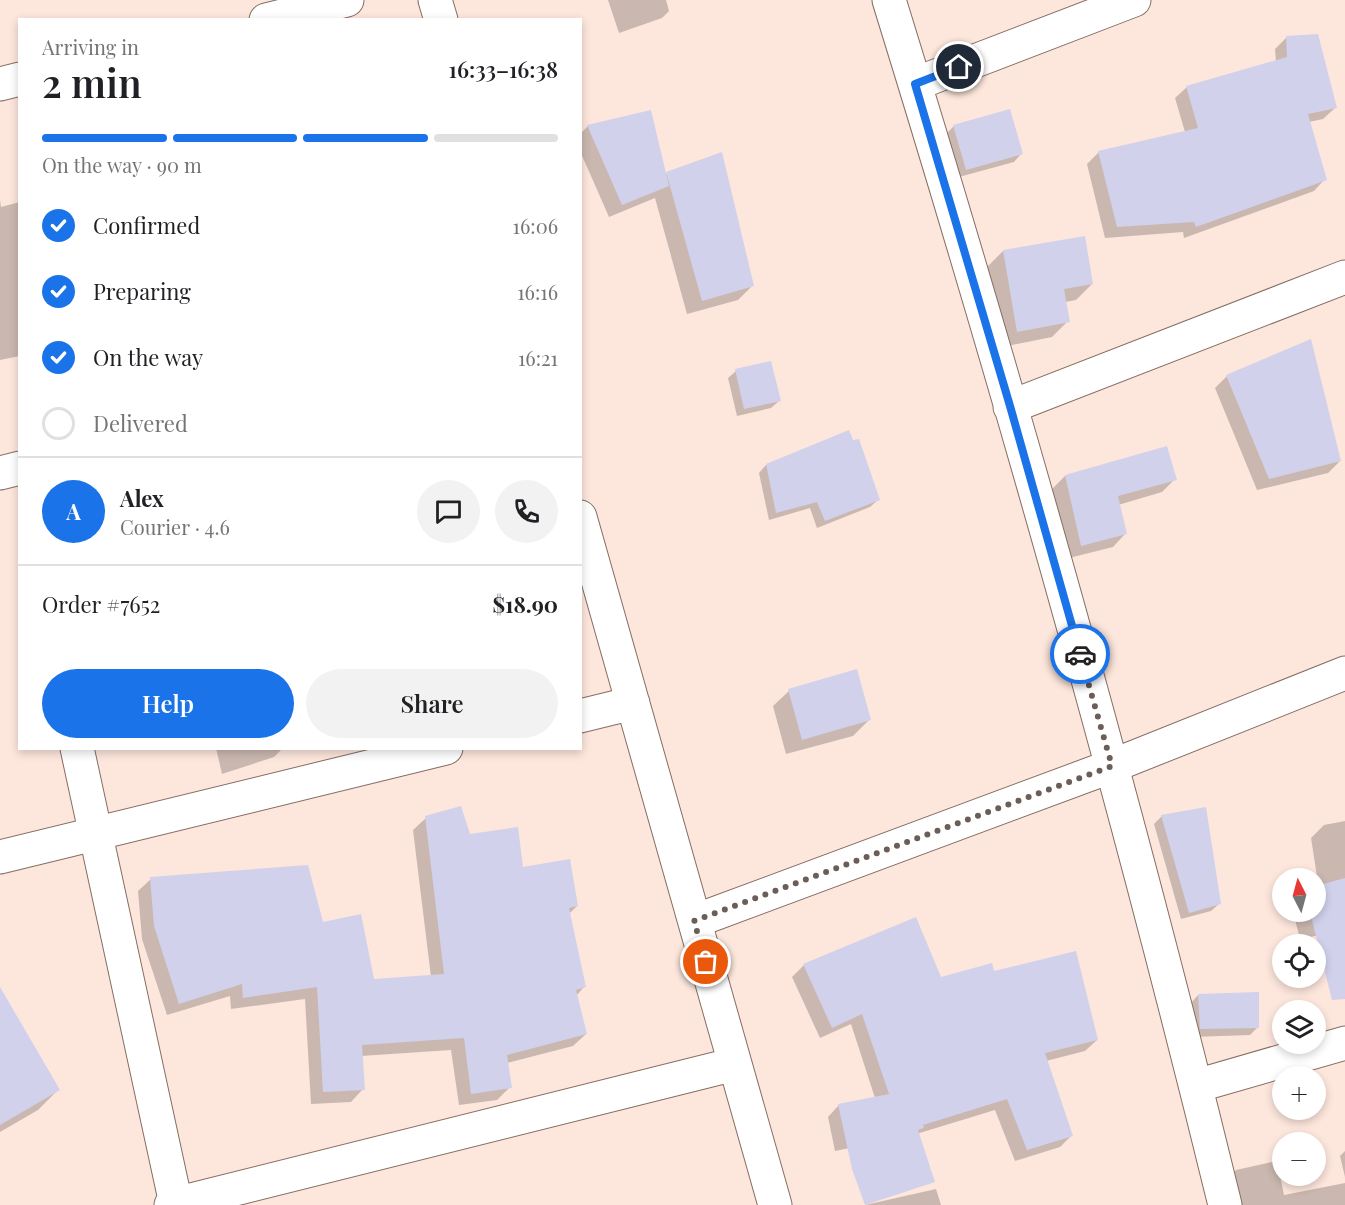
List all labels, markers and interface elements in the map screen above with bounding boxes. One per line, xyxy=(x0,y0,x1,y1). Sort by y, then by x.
text: Arriving in xyxy=(42,33,139,60)
pin xyxy=(933,41,984,92)
icon: home xyxy=(942,50,975,83)
text: 16:33–16:38 xyxy=(449,54,558,84)
text: 2 min xyxy=(42,56,142,108)
text: On the way · 90 m xyxy=(42,151,202,178)
icon: check xyxy=(42,209,75,242)
text: Confirmed xyxy=(93,210,200,240)
text: 16:06 xyxy=(513,212,558,239)
icon: check xyxy=(42,275,75,308)
text: Preparing xyxy=(93,276,191,306)
text: 16:16 xyxy=(517,278,558,305)
icon: check xyxy=(42,341,75,374)
text: On the way xyxy=(93,342,203,372)
text: 16:21 xyxy=(518,344,558,371)
text: Delivered xyxy=(93,408,188,438)
button: chat xyxy=(417,480,480,543)
button: phone xyxy=(495,480,558,543)
text: Alex xyxy=(120,483,164,513)
text: A xyxy=(66,496,81,526)
text: Courier · 4.6 xyxy=(120,513,230,540)
text: Order #7652 xyxy=(42,589,160,619)
text: $18.90 xyxy=(492,589,558,619)
courier xyxy=(1050,624,1110,684)
icon: car xyxy=(1064,638,1097,671)
button: Help xyxy=(42,669,294,738)
button: Share xyxy=(306,669,558,738)
north arrow xyxy=(1272,868,1326,922)
map controls xyxy=(1272,868,1326,1186)
button: locate xyxy=(1272,934,1326,988)
pin xyxy=(680,936,731,987)
icon: bag xyxy=(689,945,722,978)
button: layers xyxy=(1272,1000,1326,1054)
button: + xyxy=(1272,1066,1326,1120)
button: − xyxy=(1272,1132,1326,1186)

